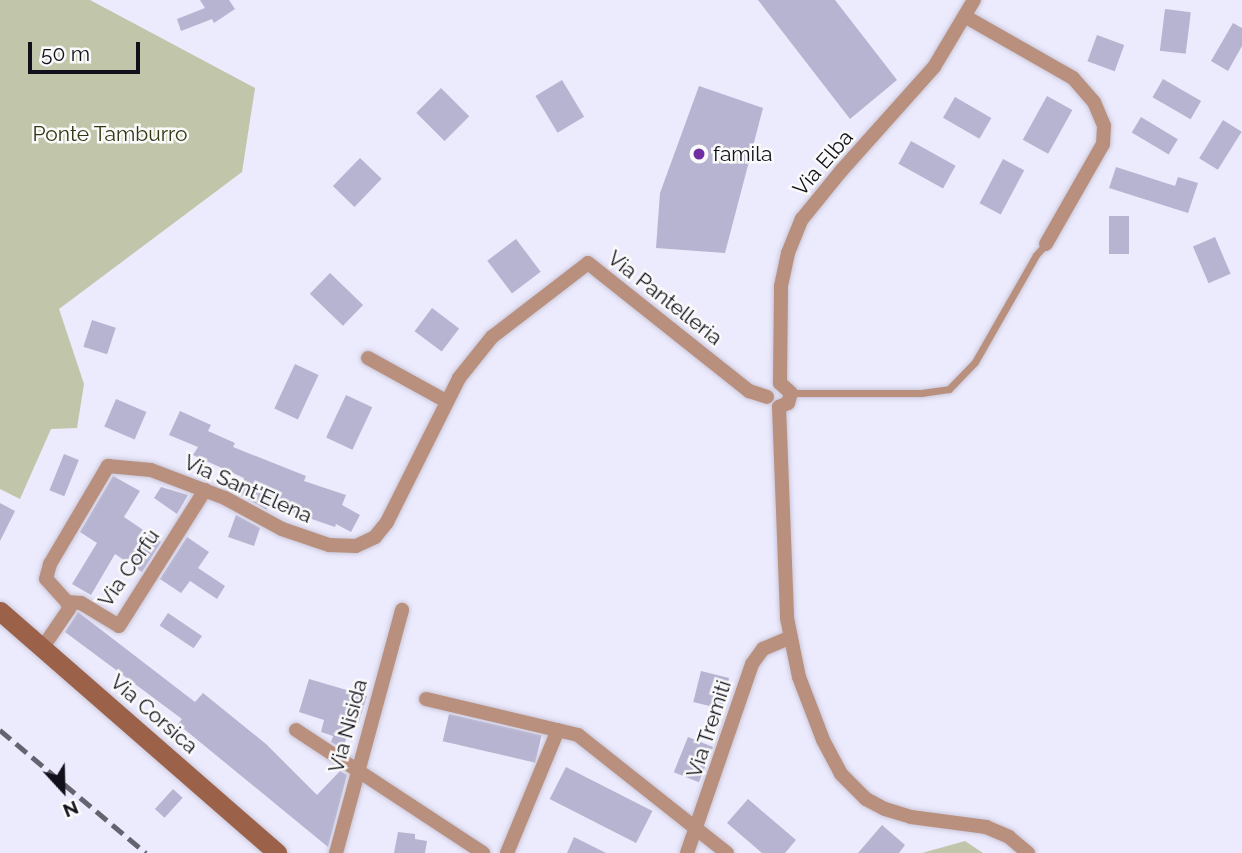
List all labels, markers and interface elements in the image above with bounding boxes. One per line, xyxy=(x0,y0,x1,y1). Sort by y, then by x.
scale bar xyxy=(32,28,144,72)
text: 50 m xyxy=(41,41,90,66)
park label: Ponte Tamburro xyxy=(32,121,188,147)
street label: Via Elba xyxy=(788,125,858,201)
place label: famila xyxy=(713,141,772,167)
marker: famila xyxy=(691,146,707,162)
street label: Via Pantelleria xyxy=(603,245,727,351)
street label: Via Sant'Elena xyxy=(180,449,316,529)
street label: Via Corfù xyxy=(93,524,165,612)
street label: Via Corsica xyxy=(105,669,203,759)
street label: Via Nisida xyxy=(323,677,373,775)
street label: Via Tremiti xyxy=(681,677,737,781)
north arrow xyxy=(28,755,98,825)
text: N xyxy=(60,797,82,822)

